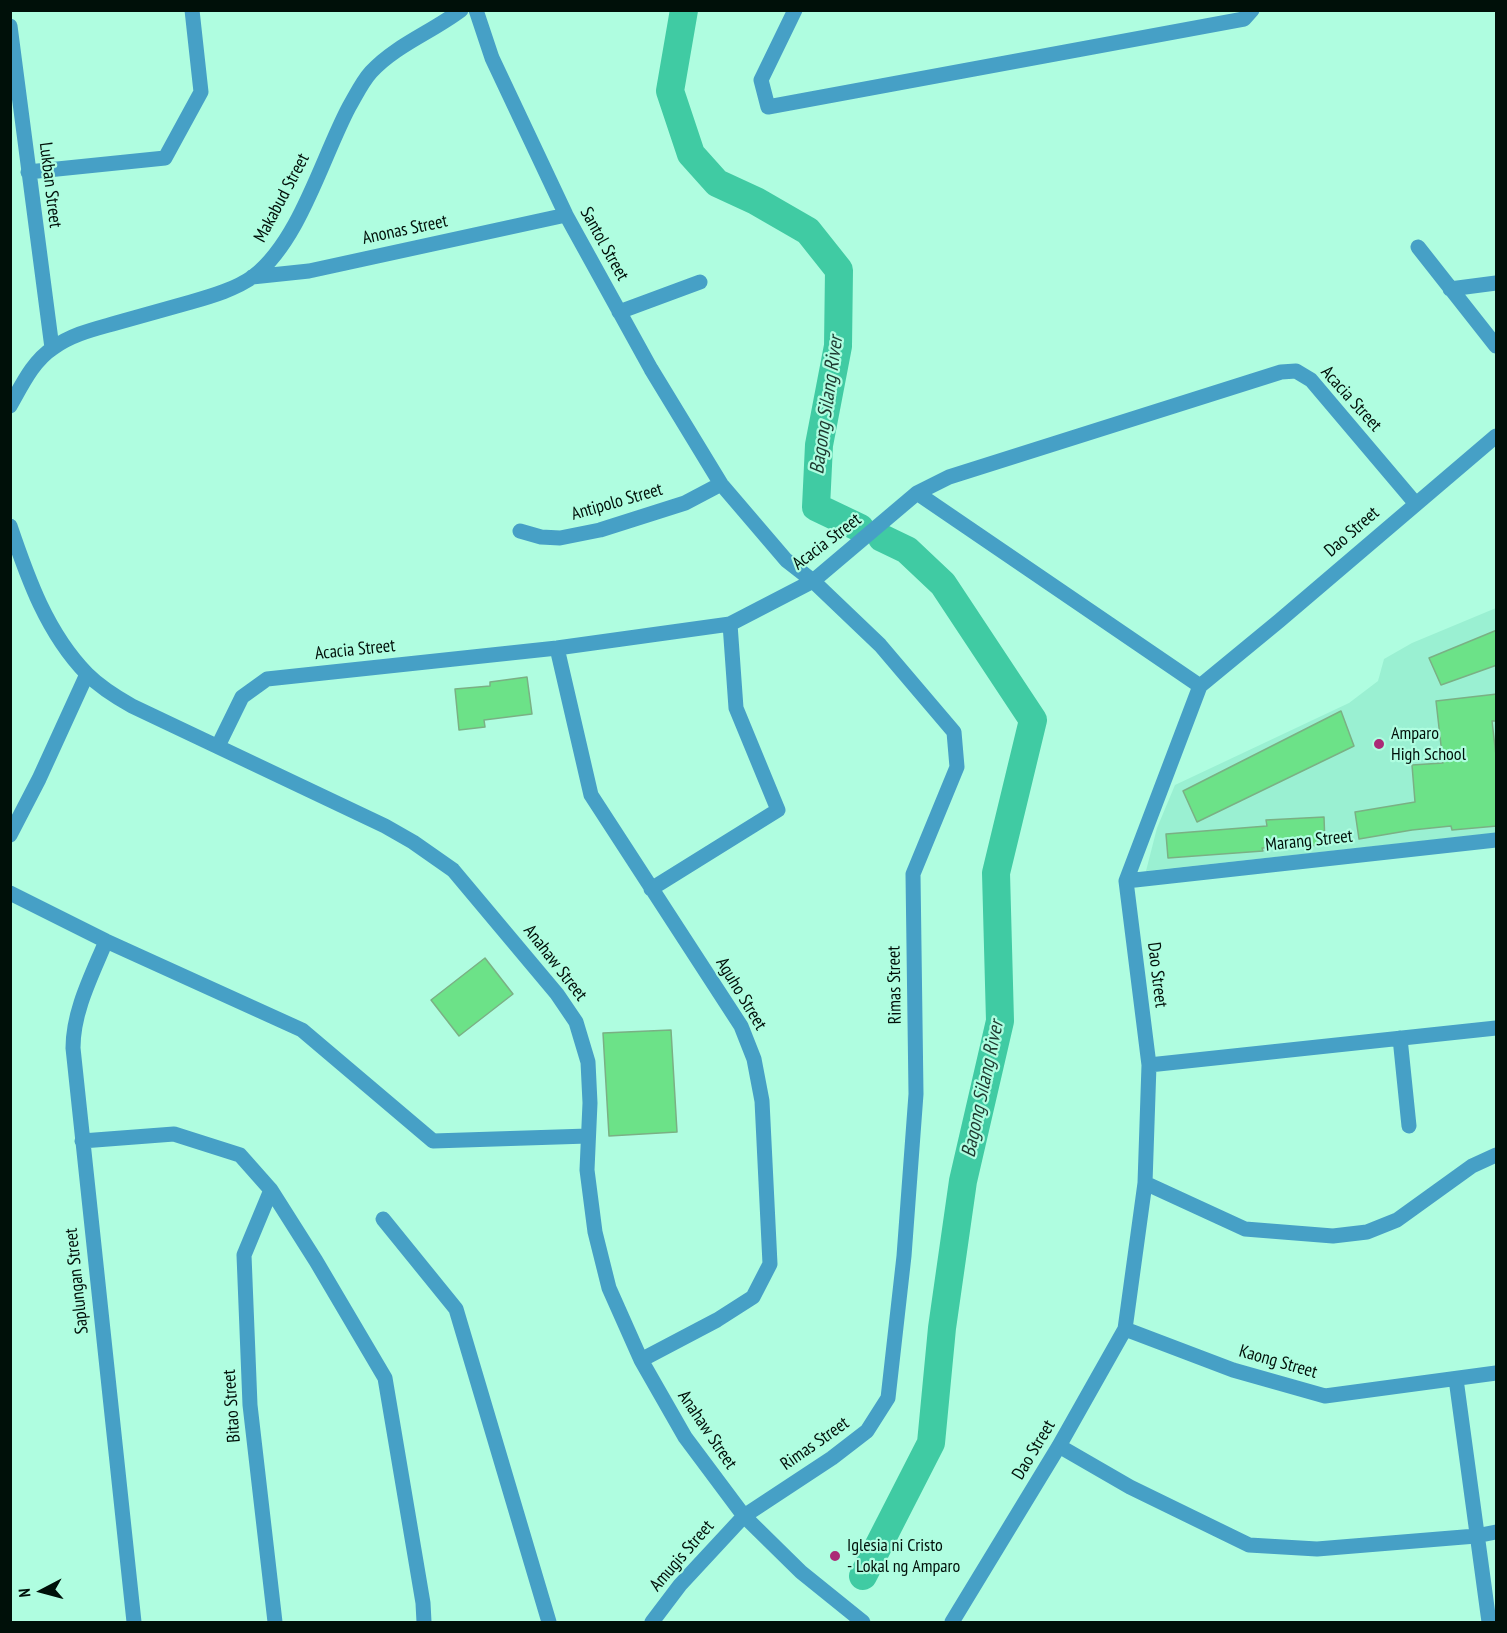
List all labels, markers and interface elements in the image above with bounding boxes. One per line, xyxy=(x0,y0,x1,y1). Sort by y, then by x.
street label: Lukban Street xyxy=(34,141,66,229)
street label: Makabud Street xyxy=(250,150,314,246)
street label: Santol Street xyxy=(575,203,633,285)
street label: Anonas Street xyxy=(360,210,450,250)
water label: Bagong Silang River xyxy=(805,334,849,476)
street label: Acacia Street xyxy=(1316,362,1386,436)
street label: Antipolo Street xyxy=(569,479,665,525)
street label: Dao Street xyxy=(1320,502,1384,562)
street label: Acacia Street xyxy=(788,509,866,575)
street label: Acacia Street xyxy=(314,635,396,665)
place label: Amparo High School xyxy=(1391,723,1466,766)
marker: Amparo High School xyxy=(1372,737,1386,751)
street label: Marang Street xyxy=(1264,826,1354,856)
street label: Anahaw Street xyxy=(519,921,591,1005)
street label: Dao Street xyxy=(1142,941,1172,1009)
street label: Rimas Street xyxy=(884,946,906,1024)
street label: Aguho Street xyxy=(711,954,771,1034)
water label: Bagong Silang River xyxy=(957,1019,1009,1159)
street label: Saplungan Street xyxy=(61,1227,93,1335)
street label: Kaong Street xyxy=(1236,1341,1320,1383)
street label: Bitao Street xyxy=(219,1369,245,1443)
street label: Anahaw Street xyxy=(673,1386,741,1474)
street label: Rimas Street xyxy=(777,1413,853,1475)
street label: Dao Street xyxy=(1008,1416,1060,1484)
street label: Amugis Street xyxy=(645,1516,719,1596)
place label: Iglesia ni Cristo - Lokal ng Amparo xyxy=(847,1535,960,1578)
marker: Iglesia ni Cristo - Lokal ng Amparo xyxy=(828,1549,842,1563)
north arrow xyxy=(12,1561,72,1621)
text: N xyxy=(14,1588,34,1598)

